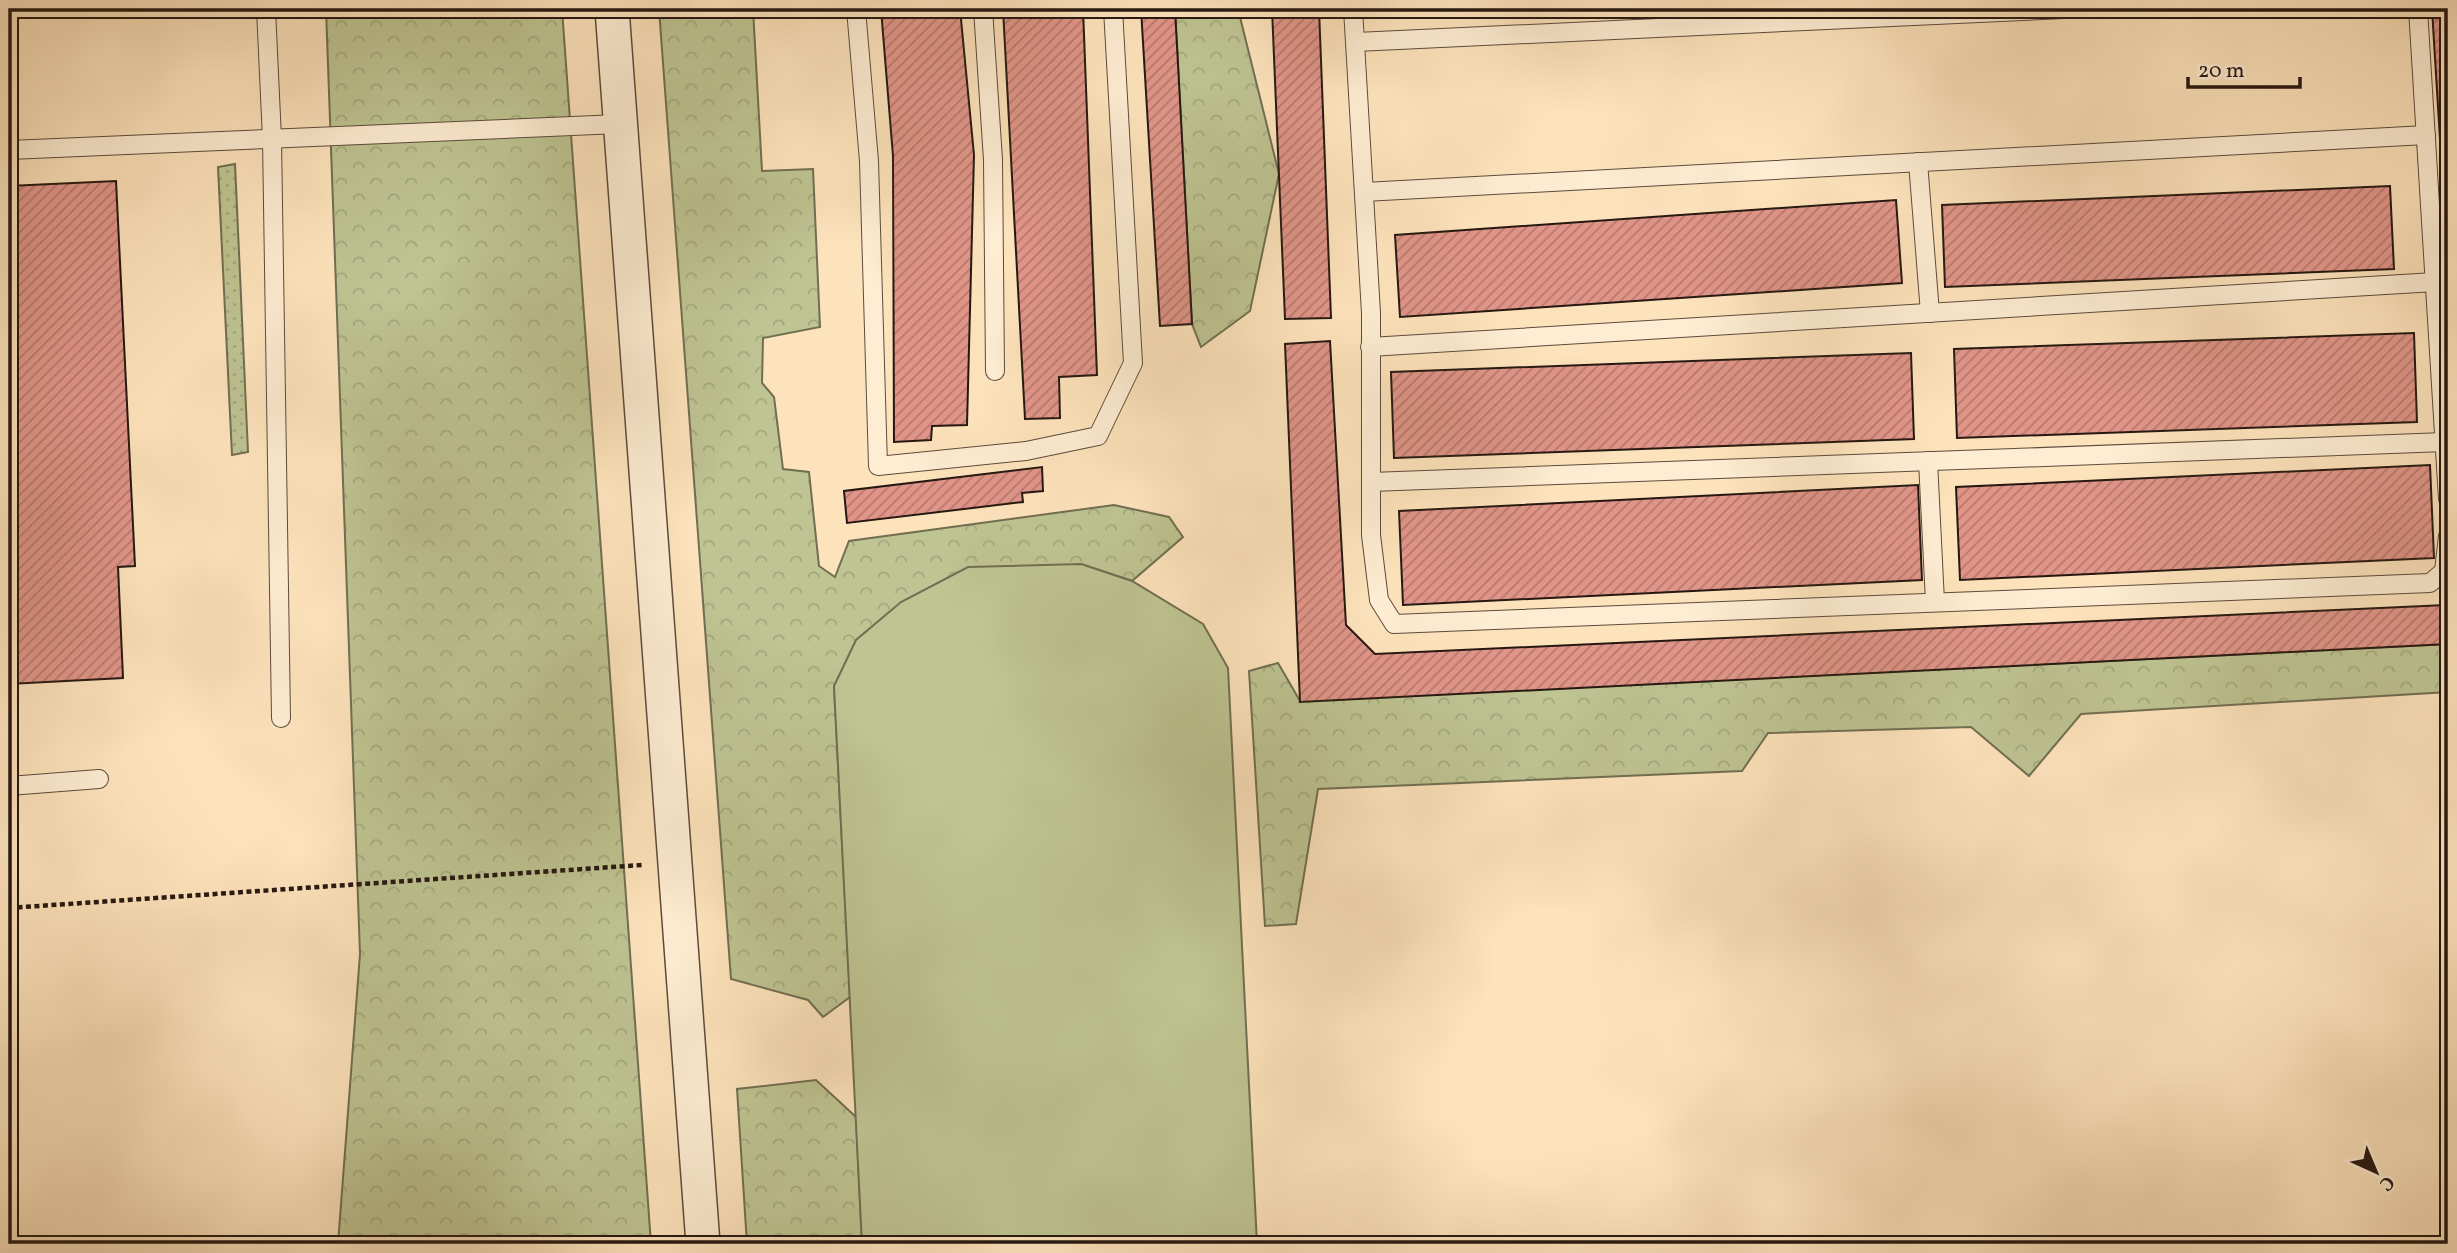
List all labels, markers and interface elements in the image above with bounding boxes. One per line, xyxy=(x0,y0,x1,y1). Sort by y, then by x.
scale bar xyxy=(2188,46,2300,90)
text: 20 m xyxy=(2198,57,2244,86)
north arrow xyxy=(2342,1138,2412,1208)
text: С xyxy=(2373,1169,2400,1196)

